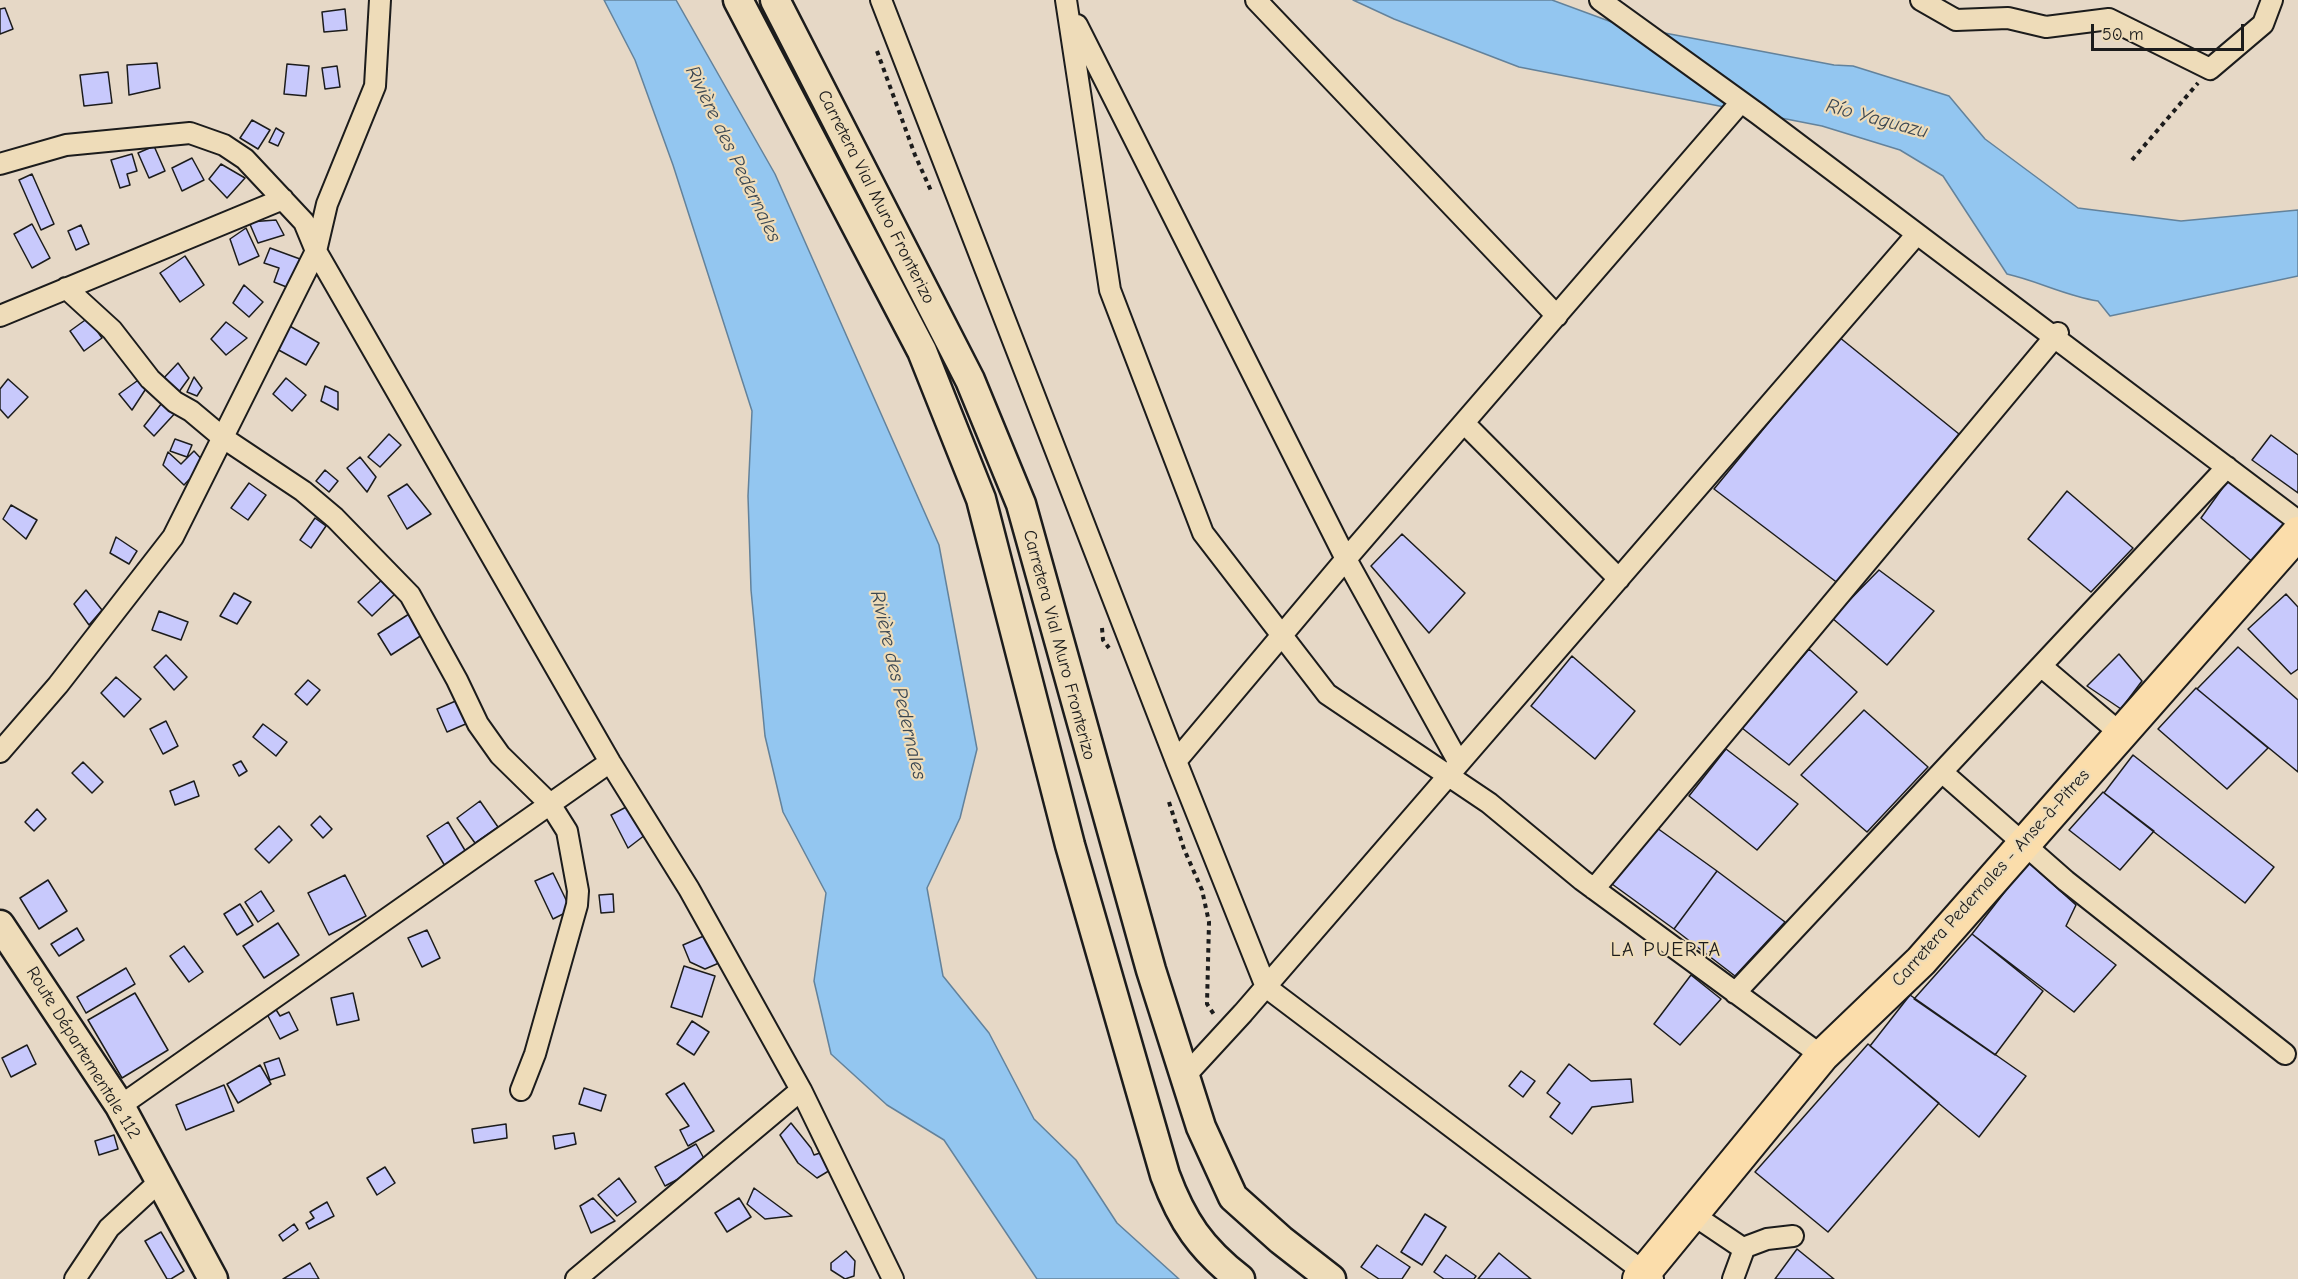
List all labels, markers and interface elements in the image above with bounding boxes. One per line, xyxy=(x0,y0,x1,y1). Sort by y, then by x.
scale bar xyxy=(2094,12,2247,50)
text: 50 m xyxy=(2102,24,2144,45)
water label: Rivière des Pedernales xyxy=(680,62,786,246)
street label: Carretera Vial Muro Fronterizo xyxy=(813,86,939,308)
water label: Río Yaguazu xyxy=(1823,94,1931,144)
street label: Carretera Vial Muro Fronterizo xyxy=(1018,528,1100,762)
water label: Rivière des Pedernales xyxy=(865,588,931,782)
street label: Carretera Pedernales - Anse-à-Pitres xyxy=(1888,765,2094,991)
district label: LA PUERTA xyxy=(1610,938,1722,962)
street label: Route Départementale 112 xyxy=(21,963,145,1143)

